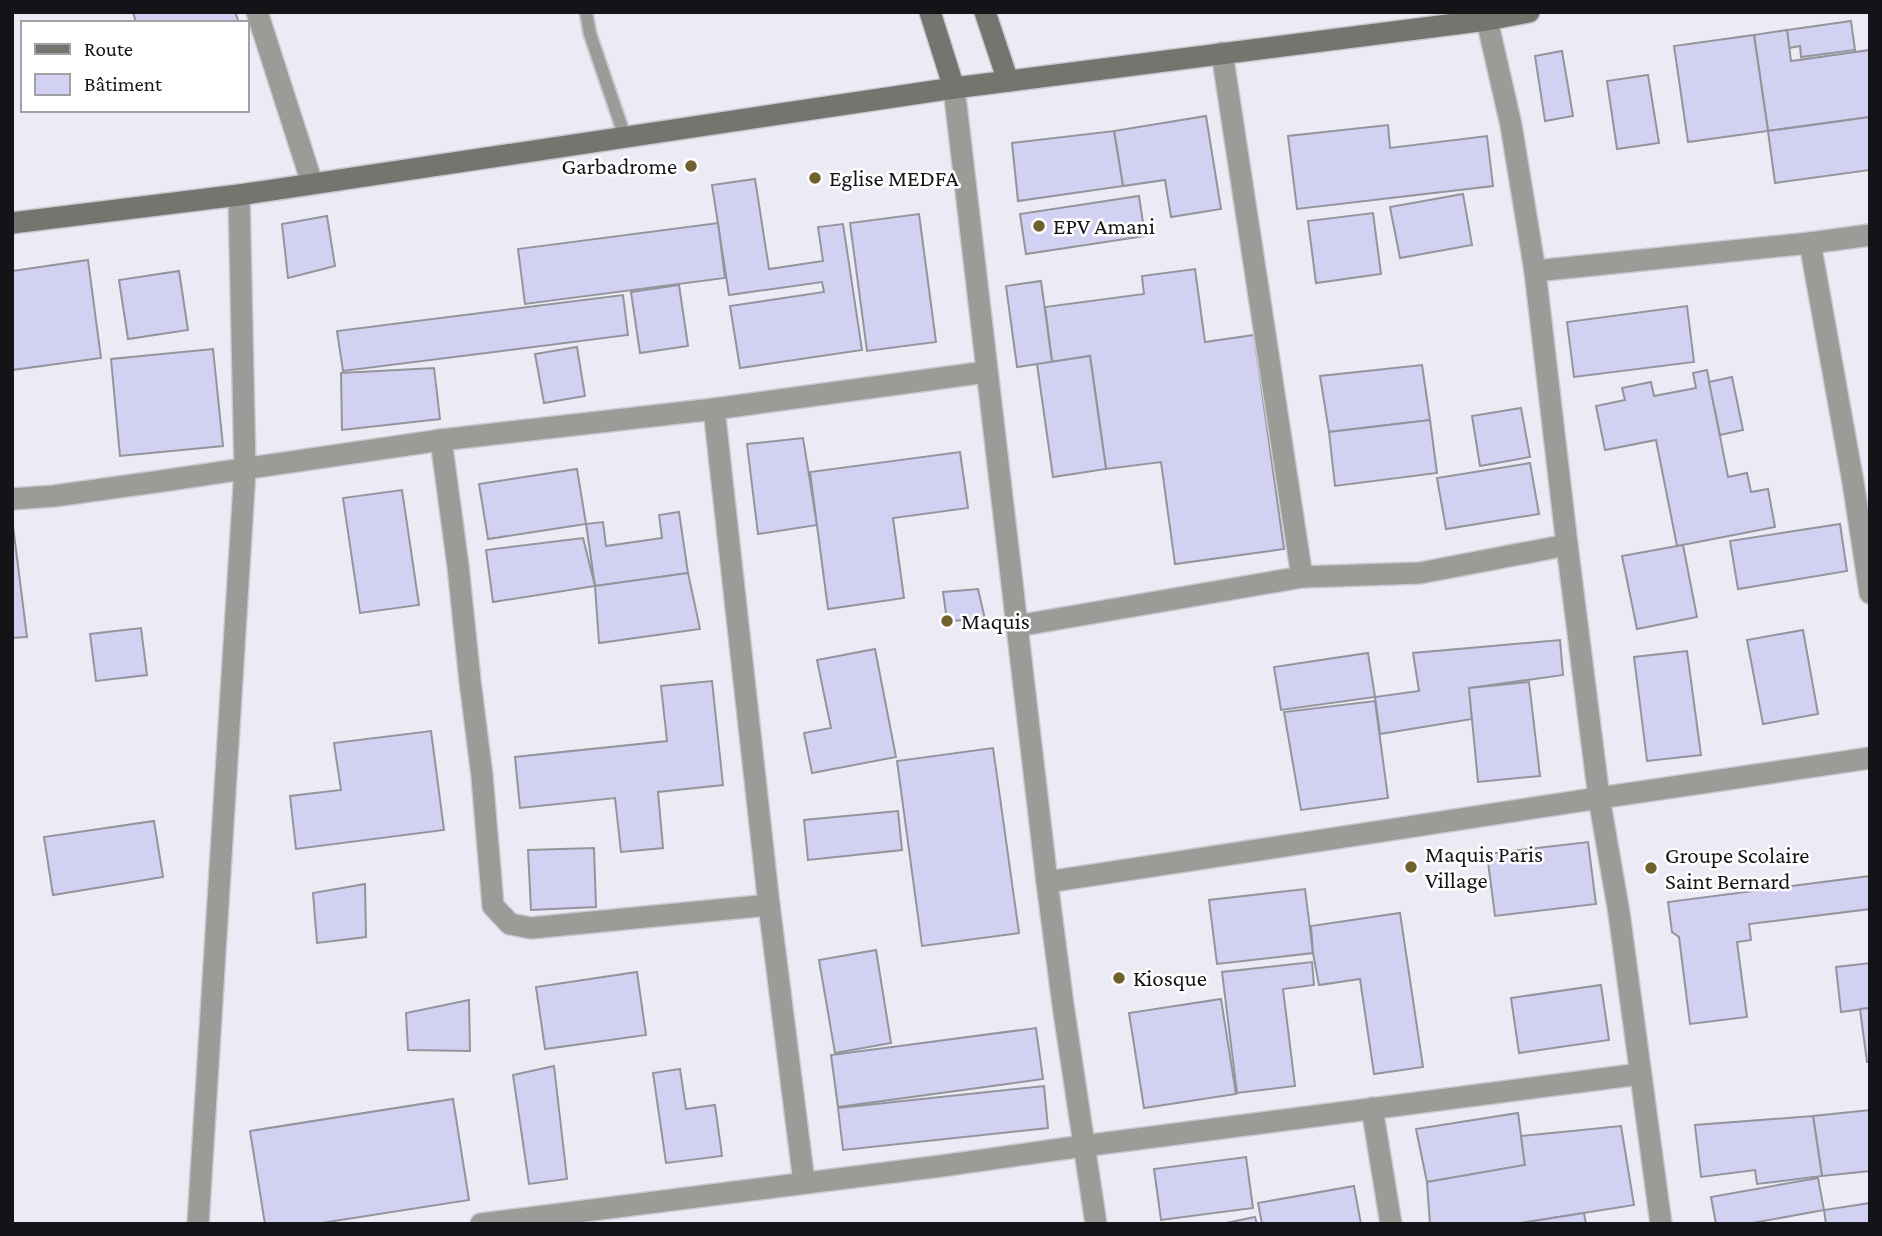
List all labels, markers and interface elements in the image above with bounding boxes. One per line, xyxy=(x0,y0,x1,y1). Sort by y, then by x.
legend xyxy=(21,21,248,112)
text: Route xyxy=(84,37,133,61)
text: Bâtiment xyxy=(84,72,163,96)
place label: Garbadrome xyxy=(561,153,677,179)
marker: Garbadrome xyxy=(683,158,699,174)
place label: Eglise MEDFA xyxy=(829,165,960,191)
marker: Eglise MEDFA xyxy=(807,170,823,186)
place label: EPV Amani xyxy=(1053,213,1155,239)
marker: EPV Amani xyxy=(1031,218,1047,234)
place label: Maquis xyxy=(961,608,1030,634)
marker: Maquis xyxy=(939,613,955,629)
place label: Maquis Paris Village xyxy=(1425,841,1543,893)
place label: Groupe Scolaire Saint Bernard xyxy=(1665,842,1809,894)
marker: Maquis Paris Village xyxy=(1403,859,1419,875)
marker: Groupe Scolaire Saint Bernard xyxy=(1643,860,1659,876)
place label: Kiosque xyxy=(1133,965,1207,991)
marker: Kiosque xyxy=(1111,970,1127,986)

